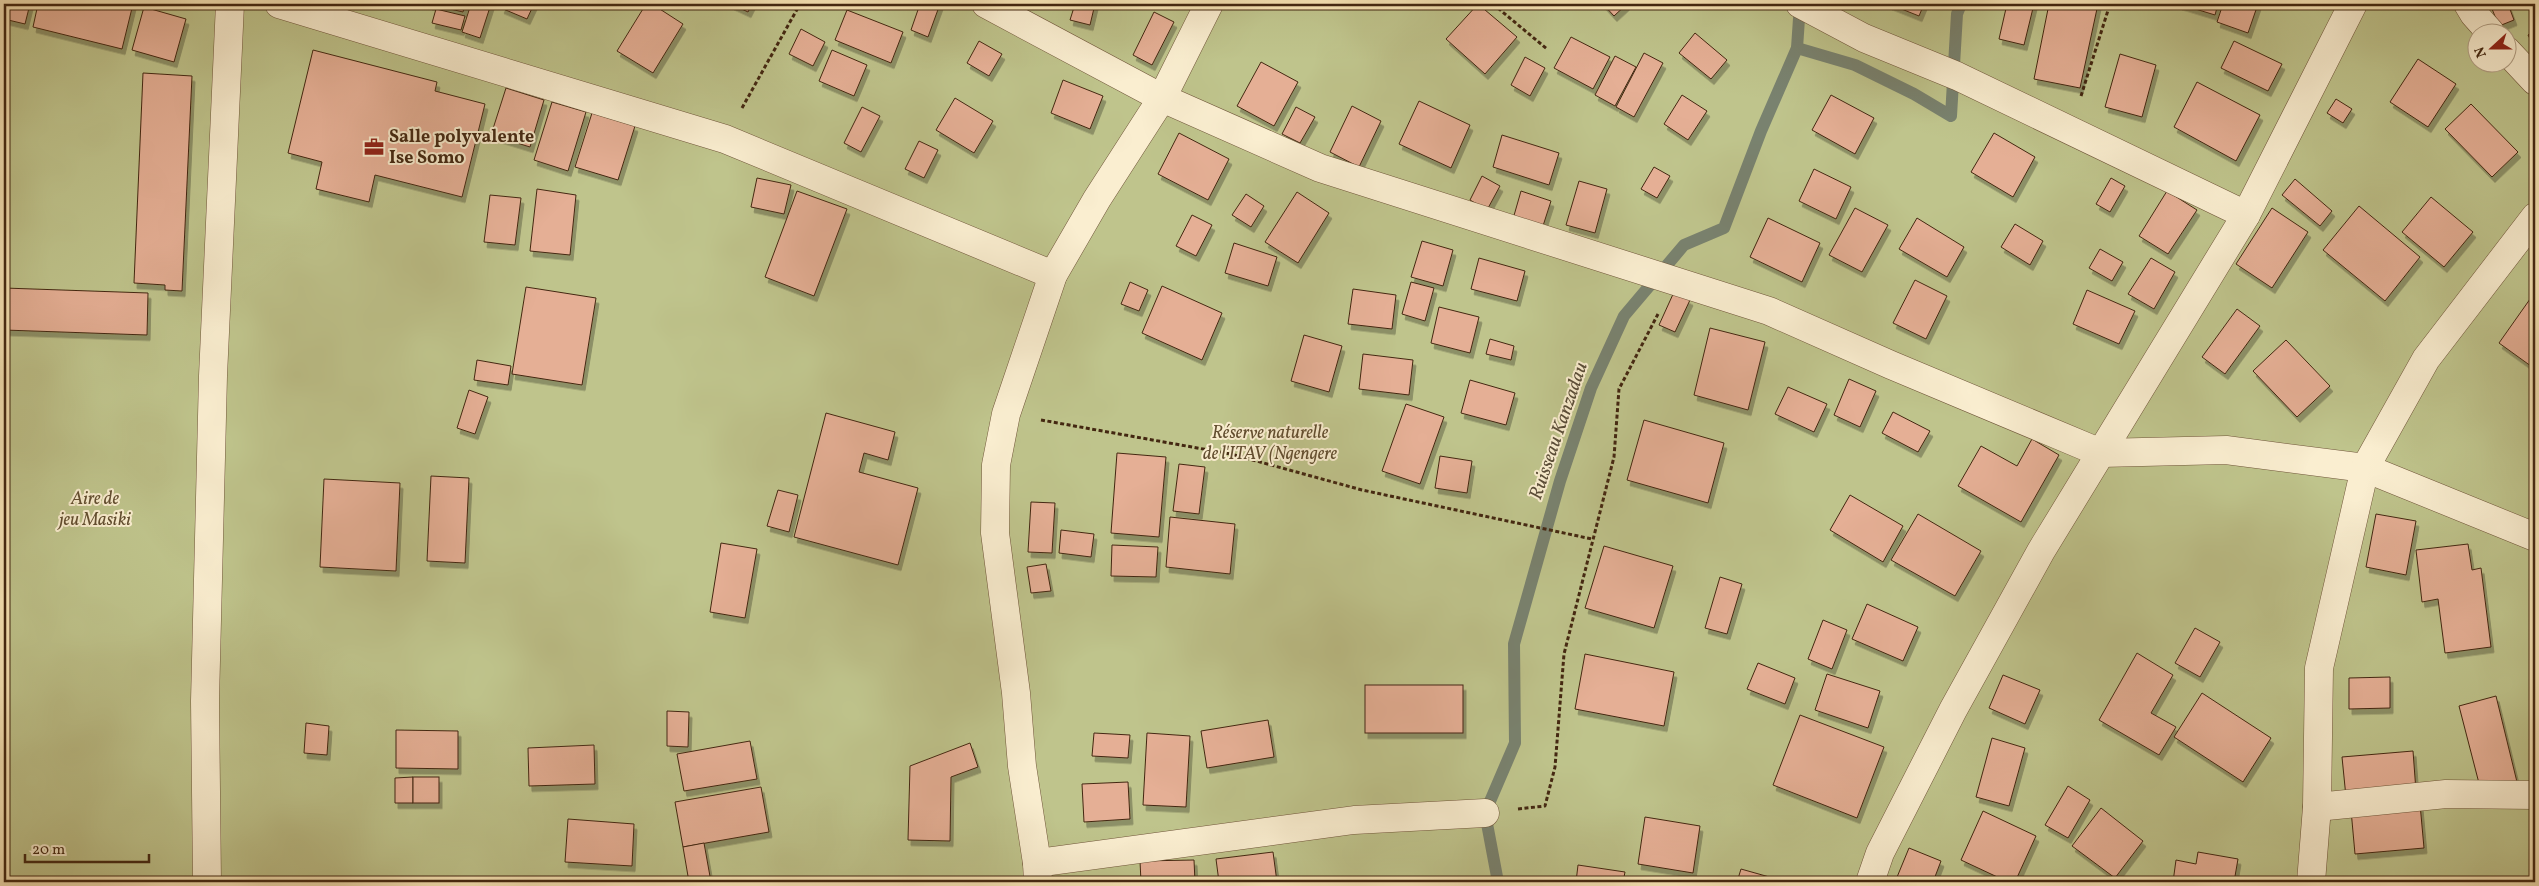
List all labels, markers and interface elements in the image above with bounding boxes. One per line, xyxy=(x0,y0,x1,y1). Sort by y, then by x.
north arrow xyxy=(2466,22,2516,72)
text: N xyxy=(2471,44,2492,60)
place label: Salle polyvalente Ise Somo xyxy=(389,125,534,171)
office icon: Salle polyvalente Ise Somo xyxy=(363,136,385,158)
water label: Ruisseau Kanzadau xyxy=(1523,358,1595,503)
park label: Réserve naturelle de l'ITAV (Ngengere xyxy=(1203,421,1337,467)
park label: Aire de jeu Masiki xyxy=(56,487,131,533)
scale bar xyxy=(25,831,149,863)
text: 20 m xyxy=(32,840,65,861)

